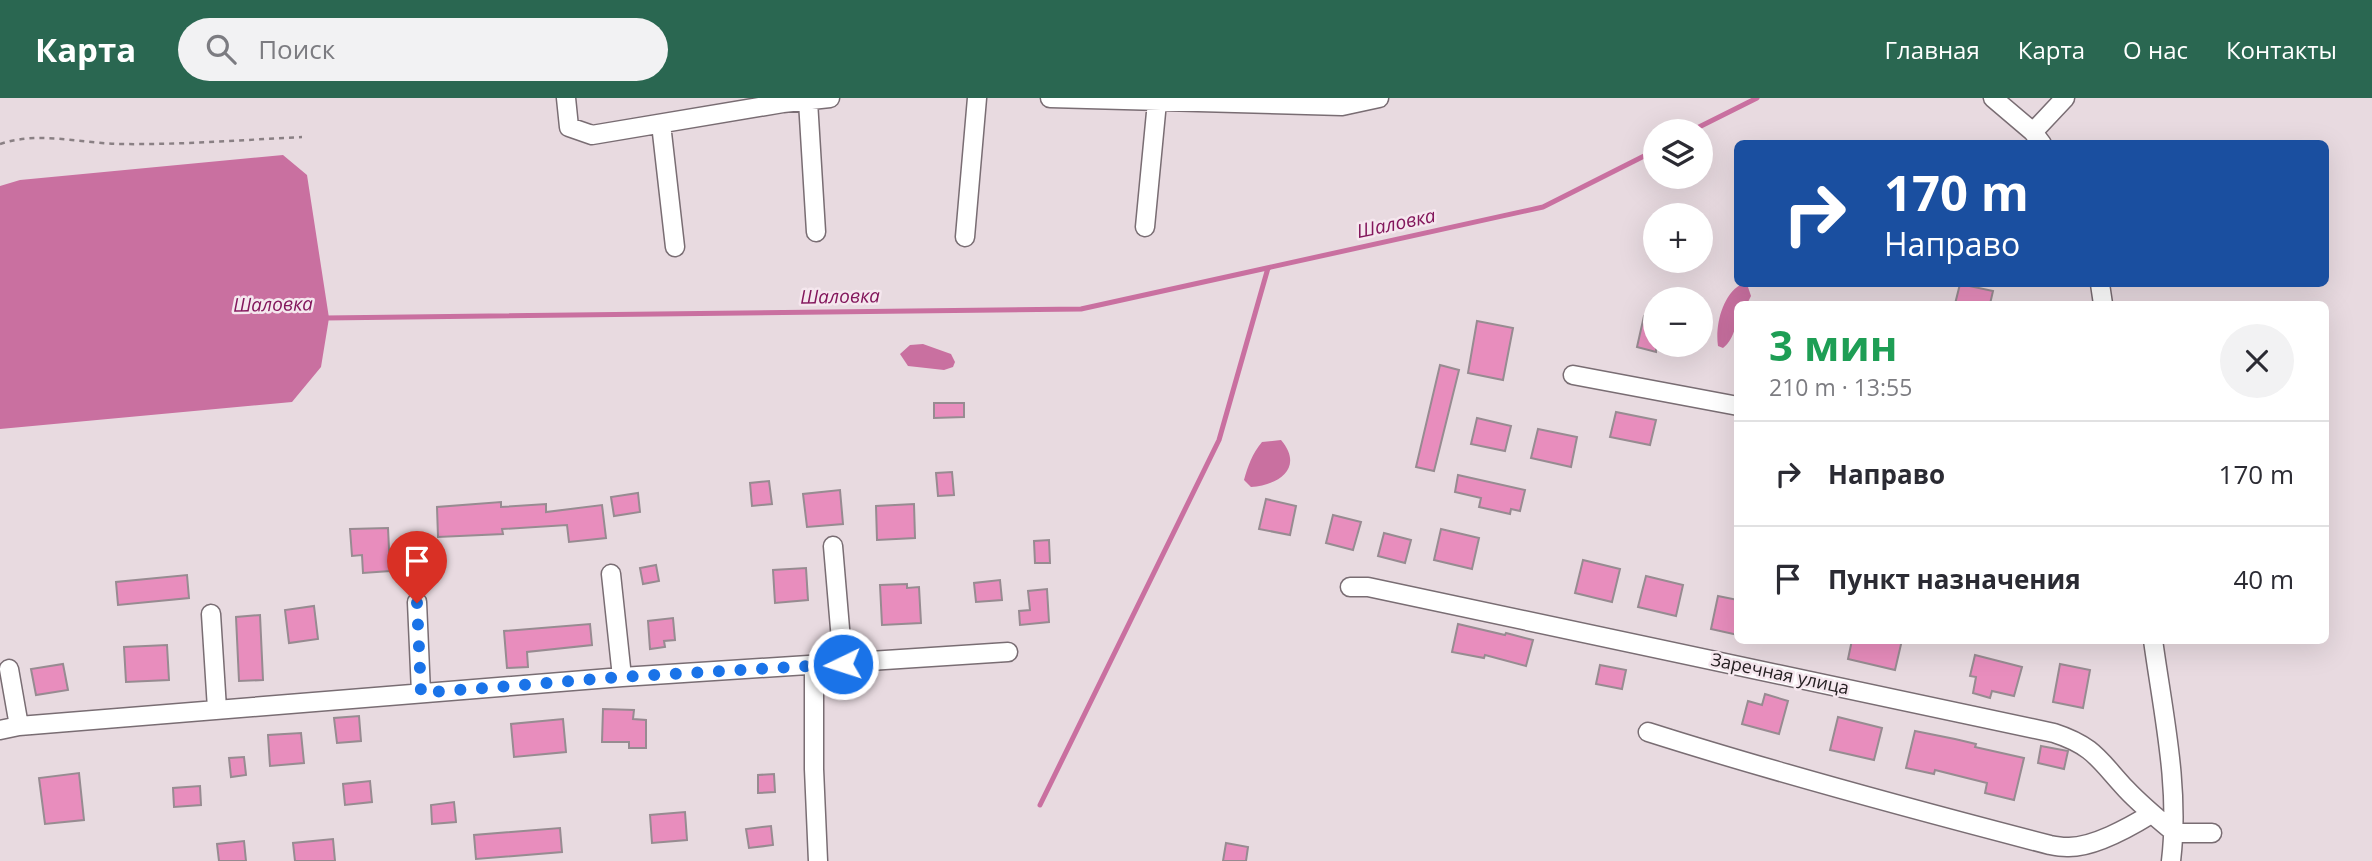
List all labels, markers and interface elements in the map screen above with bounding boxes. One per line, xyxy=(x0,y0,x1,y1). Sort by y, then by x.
search box xyxy=(178,18,668,81)
text: Карта xyxy=(35,27,136,72)
icon: search xyxy=(202,30,240,68)
text: Поиск xyxy=(258,31,335,67)
text: Главная xyxy=(1885,33,1980,66)
text: Карта xyxy=(2018,33,2085,66)
text: О нас xyxy=(2123,33,2188,66)
text: Контакты xyxy=(2226,33,2337,66)
map controls xyxy=(1643,119,1713,357)
button: layers xyxy=(1643,119,1713,189)
text: 170 m xyxy=(1884,159,2029,225)
icon: right xyxy=(1769,168,1860,259)
water label: Шаловка xyxy=(1354,202,1438,244)
button: + xyxy=(1643,203,1713,273)
text: Направо xyxy=(1884,222,2020,265)
water label: Шаловка xyxy=(800,282,880,310)
button: − xyxy=(1643,287,1713,357)
water label: Шаловка xyxy=(233,290,313,318)
text: 3 мин xyxy=(1769,316,1897,373)
button: close xyxy=(2220,324,2294,398)
text: 210 m · 13:55 xyxy=(1769,371,1912,403)
icon: right xyxy=(1769,455,1807,493)
text: Направо xyxy=(1828,456,1945,492)
text: 170 m xyxy=(2219,456,2294,492)
pin xyxy=(387,531,447,603)
icon: arrive xyxy=(398,542,436,580)
icon: arrive xyxy=(1769,560,1807,598)
text: Пункт назначения xyxy=(1828,561,2081,597)
text: 40 m xyxy=(2233,561,2294,597)
position arrow xyxy=(806,627,880,701)
street label: Заречная улица xyxy=(1709,647,1851,699)

